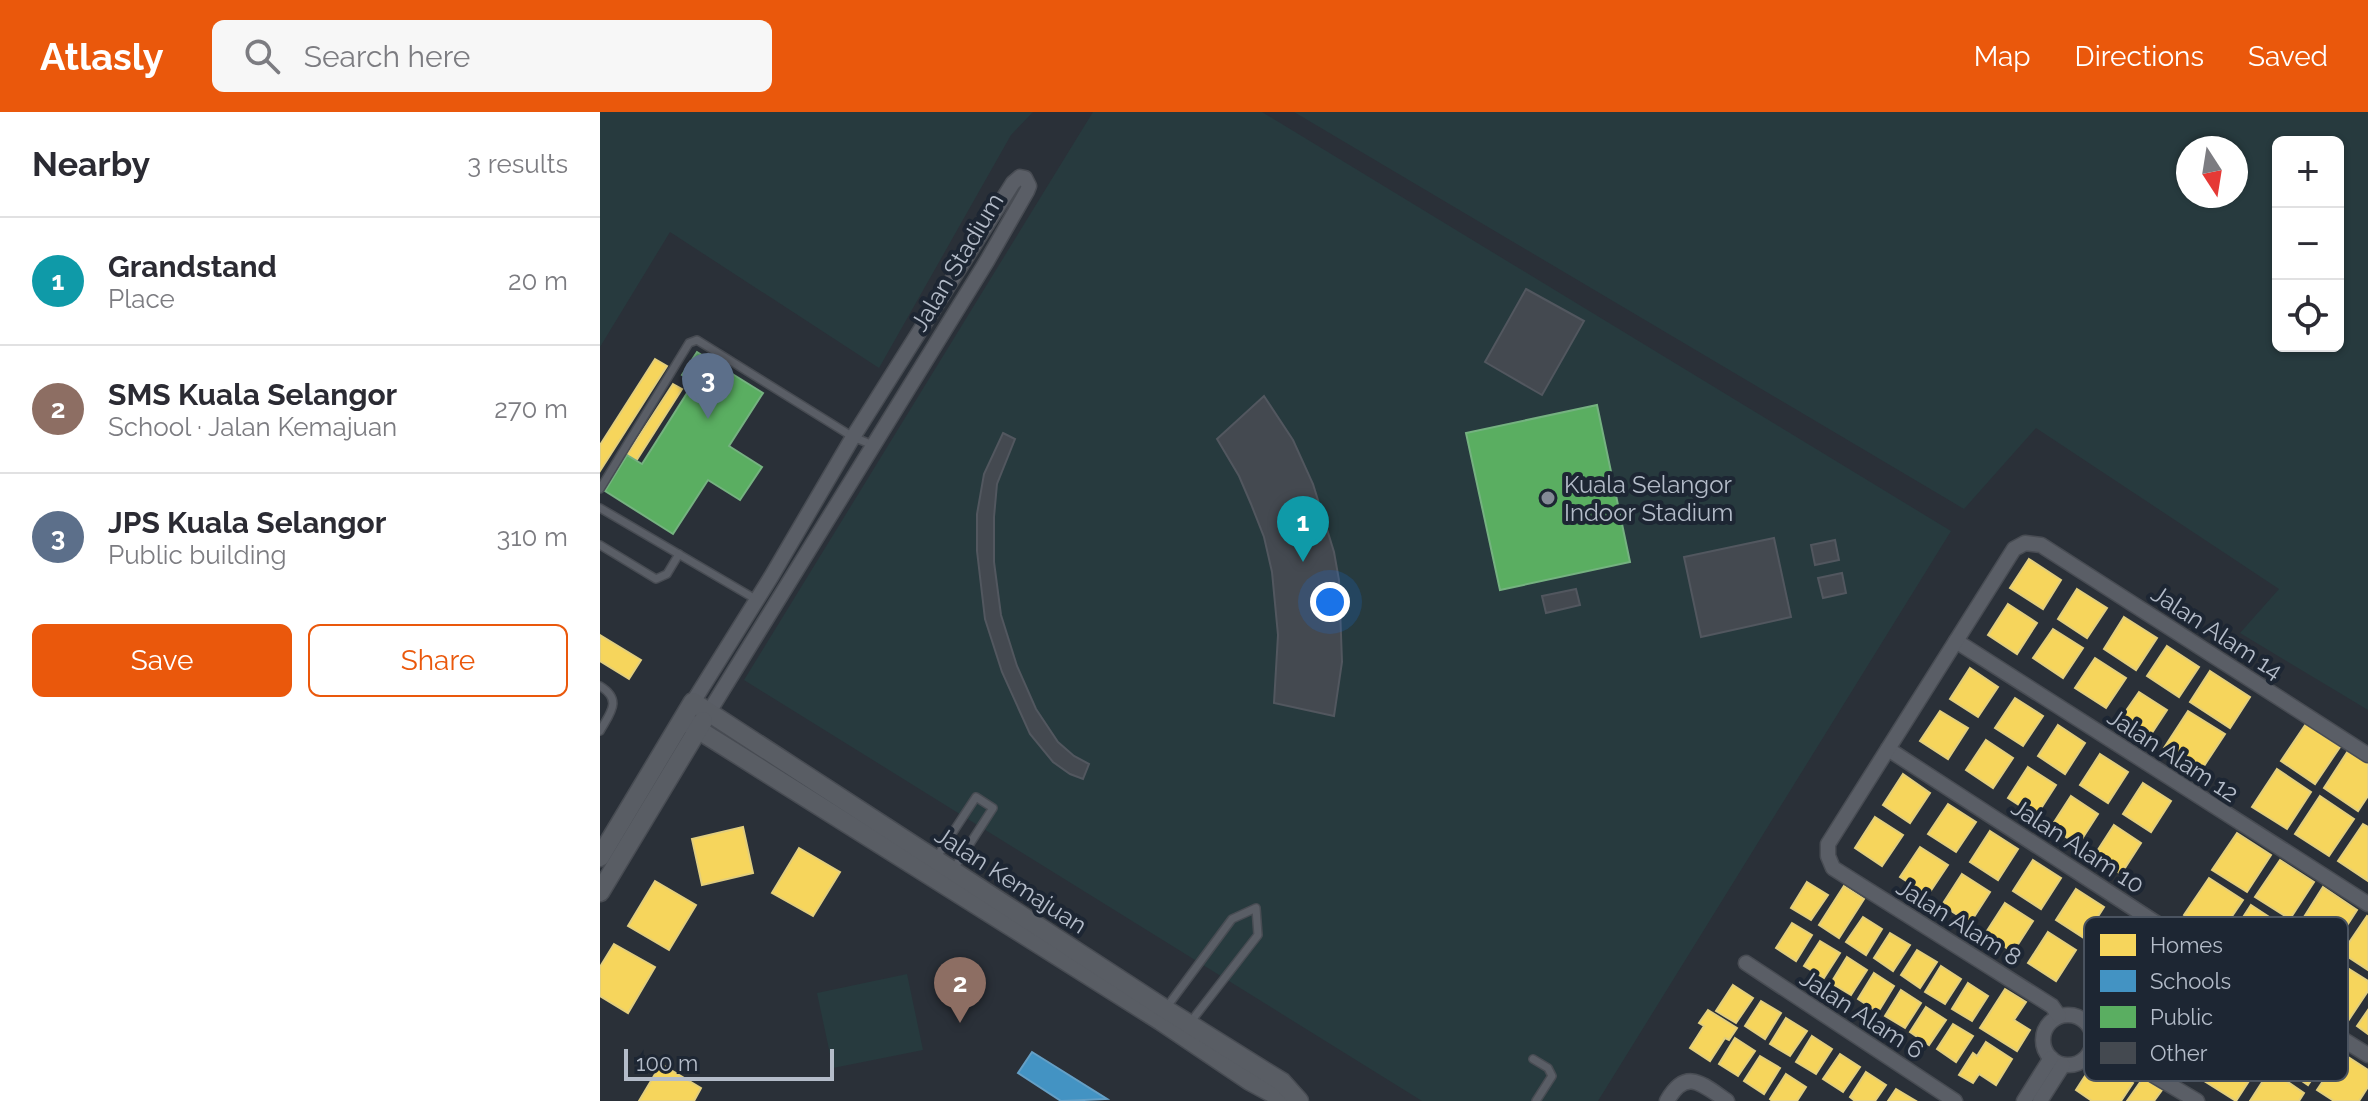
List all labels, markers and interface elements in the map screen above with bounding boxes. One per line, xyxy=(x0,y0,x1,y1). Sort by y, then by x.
search box xyxy=(212,20,772,92)
text: Atlasly xyxy=(40,34,164,79)
icon: search xyxy=(240,34,284,78)
text: Search here xyxy=(304,39,470,74)
text: Map xyxy=(1974,40,2031,73)
text: Directions xyxy=(2075,40,2204,73)
text: Saved xyxy=(2248,40,2328,73)
north arrow xyxy=(2176,136,2248,208)
map controls xyxy=(2272,136,2344,352)
button: + xyxy=(2272,136,2344,208)
text: Nearby xyxy=(32,144,150,184)
text: 3 results xyxy=(467,149,568,179)
street label: Jalan Stadium xyxy=(904,188,1010,336)
button: − xyxy=(2272,208,2344,280)
text: Grandstand xyxy=(108,249,277,284)
text: 1 xyxy=(52,266,64,296)
text: 20 m xyxy=(508,266,568,296)
button: locate xyxy=(2272,280,2344,352)
text: Place xyxy=(108,284,175,314)
pin: 3 xyxy=(682,353,734,419)
text: SMS Kuala Selangor xyxy=(108,377,397,412)
text: 2 xyxy=(51,394,65,424)
text: 270 m xyxy=(494,394,568,424)
text: School · Jalan Kemajuan xyxy=(108,412,397,442)
place label: Kuala Selangor Indoor Stadium xyxy=(1564,470,1733,527)
marker: Kuala Selangor Indoor Stadium xyxy=(1539,489,1557,507)
pin: 1 xyxy=(1277,496,1329,562)
text: JPS Kuala Selangor xyxy=(108,505,386,540)
text: 3 xyxy=(51,522,65,552)
text: 310 m xyxy=(497,522,568,552)
text: Public building xyxy=(108,540,287,570)
street label: Jalan Alam 14 xyxy=(2146,579,2288,685)
your location xyxy=(1310,582,1350,622)
button: Save xyxy=(32,624,292,697)
button: Share xyxy=(308,624,568,697)
street label: Jalan Alam 12 xyxy=(2102,702,2244,808)
street label: Jalan Alam 10 xyxy=(2006,792,2150,900)
street label: Jalan Kemajuan xyxy=(930,820,1092,940)
street label: Jalan Alam 8 xyxy=(1891,872,2027,972)
legend xyxy=(2084,917,2348,1081)
text: Homes xyxy=(2150,932,2223,958)
pin: 2 xyxy=(934,957,986,1023)
street label: Jalan Alam 6 xyxy=(1795,963,1929,1065)
text: Schools xyxy=(2150,968,2231,994)
text: Public xyxy=(2150,1004,2213,1030)
text: Other xyxy=(2150,1040,2208,1066)
scale bar xyxy=(624,1045,834,1081)
text: 100 m xyxy=(636,1050,698,1076)

